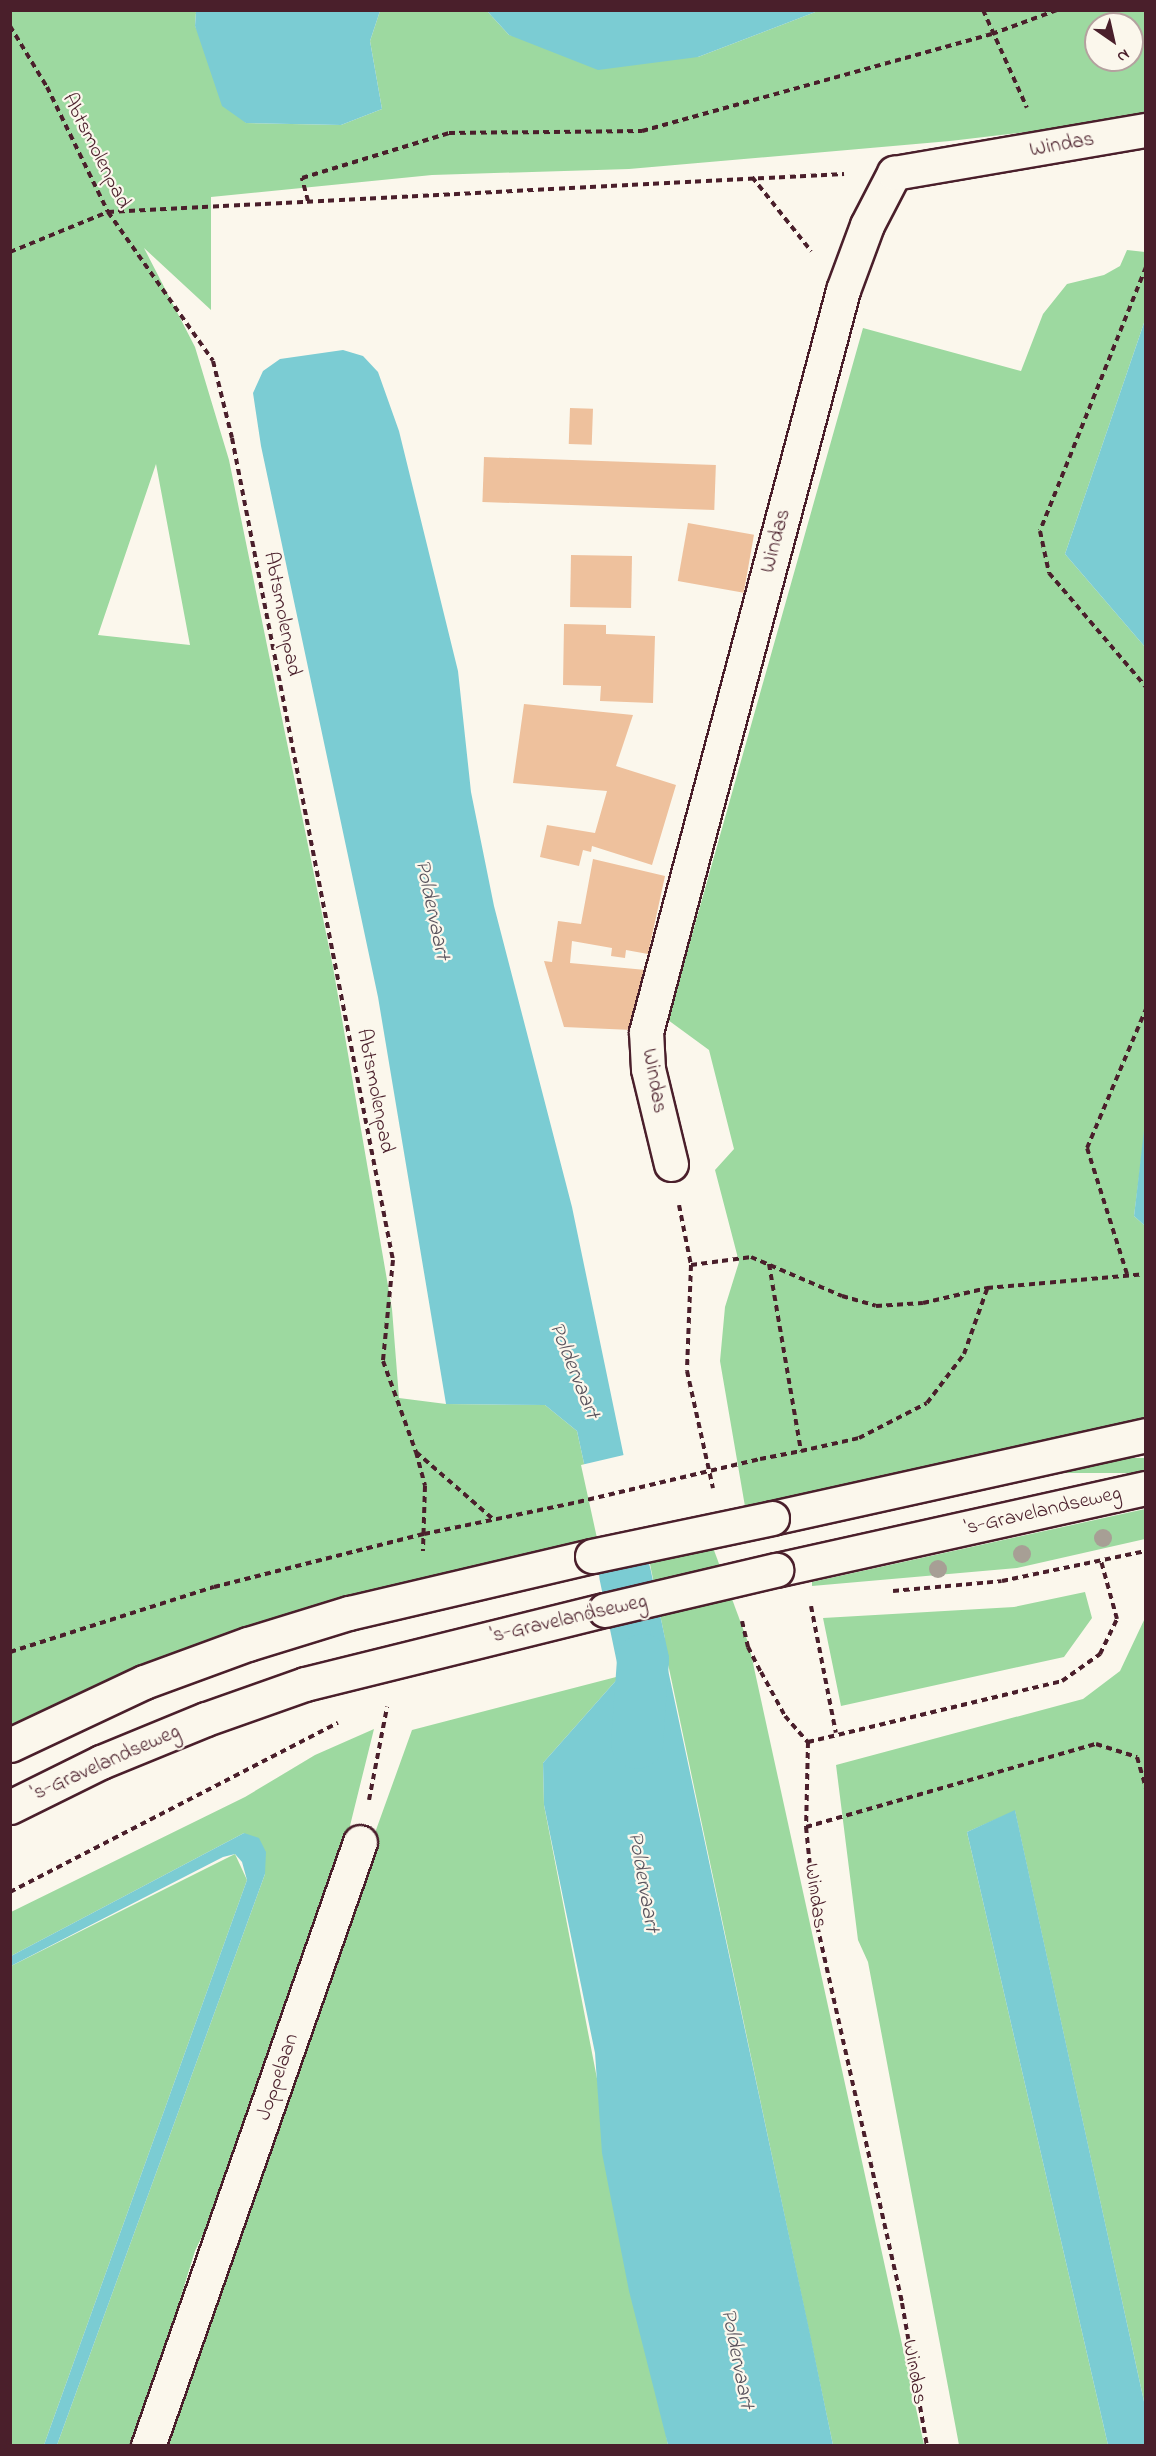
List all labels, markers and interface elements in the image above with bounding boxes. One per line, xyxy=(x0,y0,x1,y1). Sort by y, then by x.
north arrow xyxy=(1084,12,1144,72)
text: N xyxy=(1112,42,1134,68)
street label: Abtsmolenpad xyxy=(56,89,136,213)
street label: Windas xyxy=(1028,127,1096,163)
street label: Windas xyxy=(755,506,797,576)
street label: Abtsmolenpad xyxy=(258,550,306,678)
water label: Poldervaart xyxy=(408,858,454,962)
street label: Abtsmolenpad xyxy=(351,1027,399,1155)
street label: Windas xyxy=(636,1047,672,1115)
water label: Poldervaart xyxy=(542,1319,604,1423)
street label: 's-Gravelandseweg xyxy=(962,1481,1124,1541)
street label: 's-Gravelandseweg xyxy=(488,1589,650,1649)
street label: 's-Gravelandseweg xyxy=(28,1719,184,1807)
water label: Poldervaart xyxy=(620,1830,664,1934)
street label: Windas xyxy=(798,1862,832,1930)
street label: Joppelaan xyxy=(251,2030,305,2124)
water label: Poldervaart xyxy=(713,2307,759,2411)
street label: Windas xyxy=(896,2338,932,2406)

